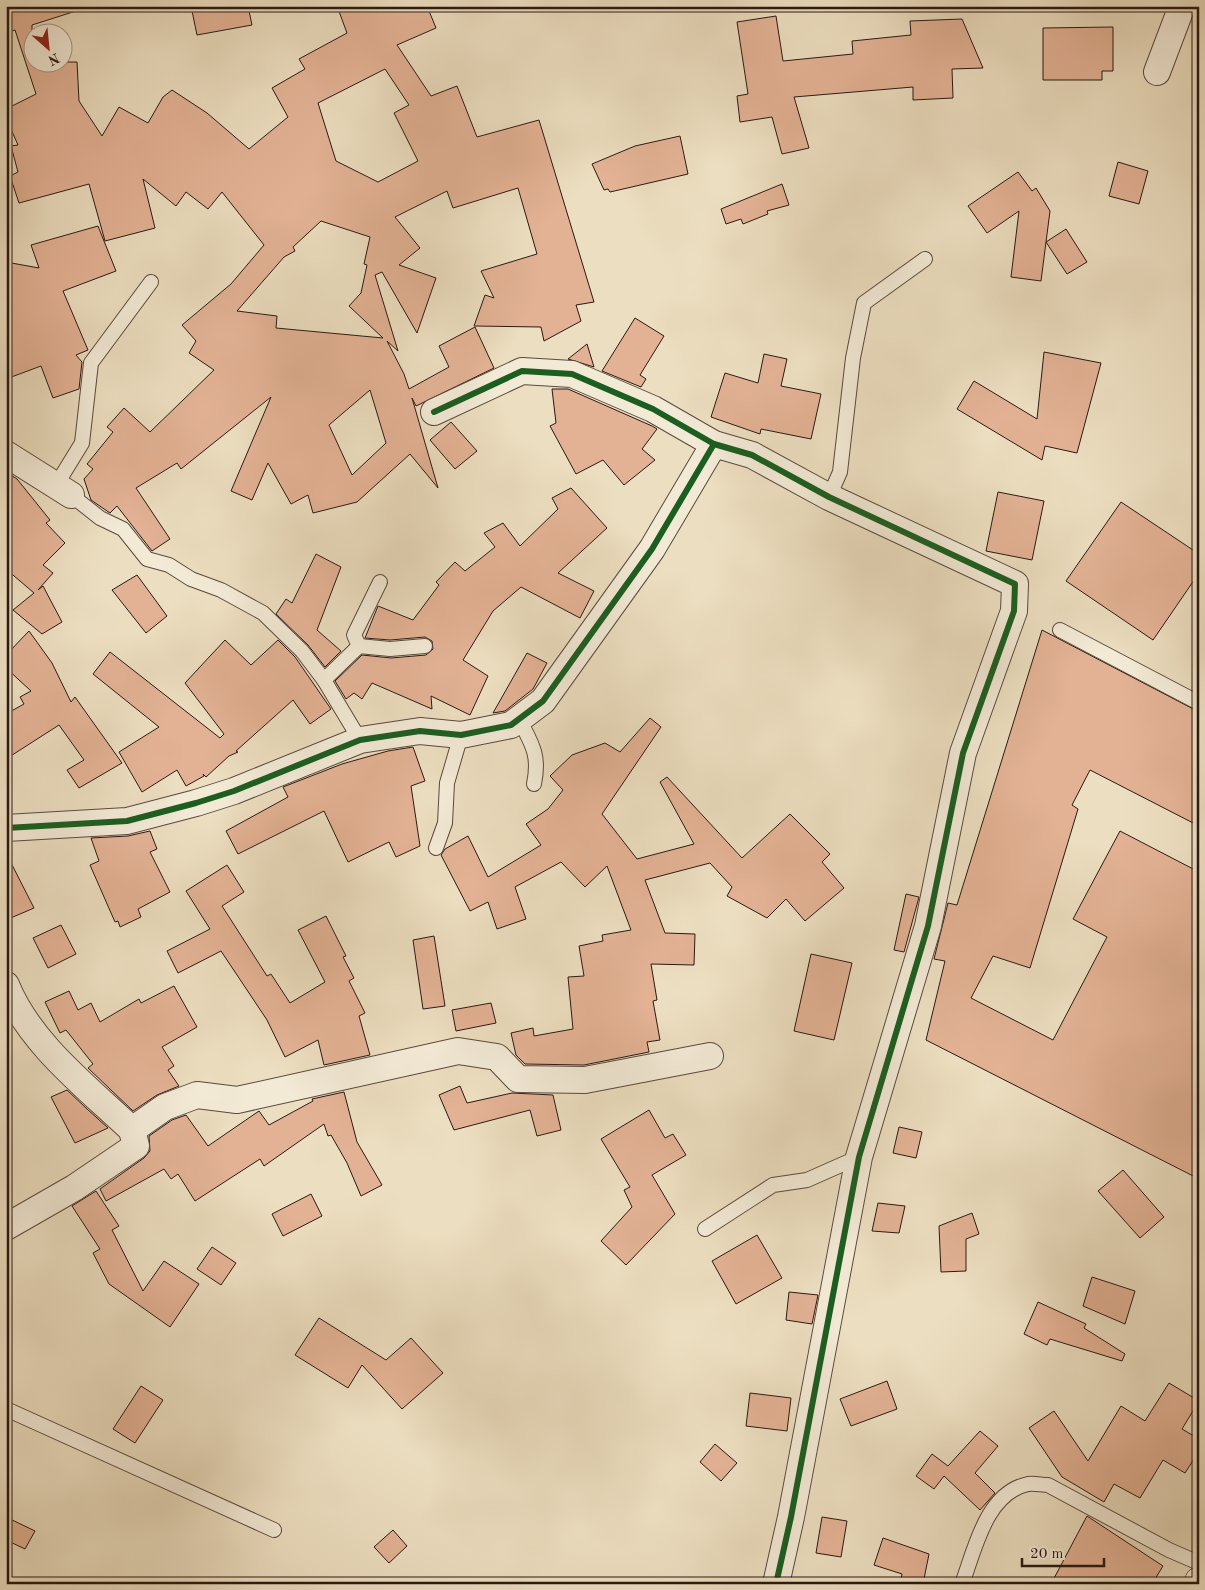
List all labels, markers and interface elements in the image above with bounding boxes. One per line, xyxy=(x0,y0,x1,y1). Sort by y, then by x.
north arrow xyxy=(22,22,72,72)
text: N xyxy=(45,50,61,67)
scale bar xyxy=(1022,1535,1105,1567)
text: 20 m xyxy=(1030,1547,1064,1562)

